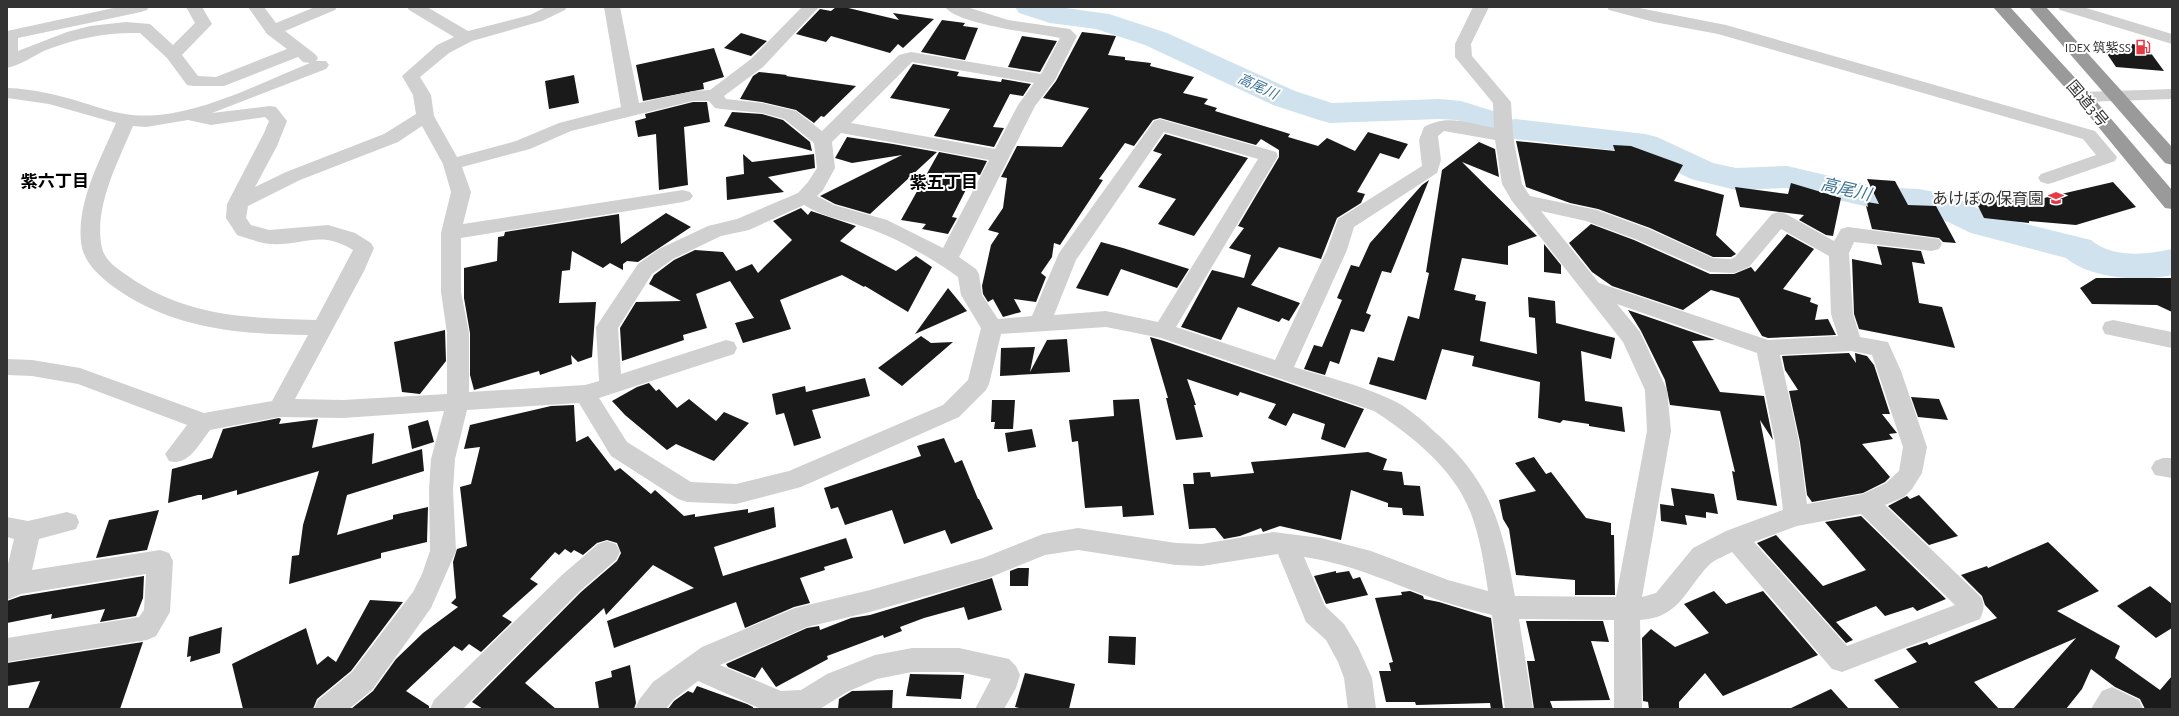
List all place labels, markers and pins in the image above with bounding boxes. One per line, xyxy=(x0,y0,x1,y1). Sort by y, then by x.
fuel station icon: IDEX 筑紫SS xyxy=(2134,38,2152,56)
place label: IDEX 筑紫SS xyxy=(2065,40,2131,55)
school or university icon: あけぼの保育園 xyxy=(2047,189,2065,207)
place label: あけぼの保育園 xyxy=(1932,190,2044,207)

